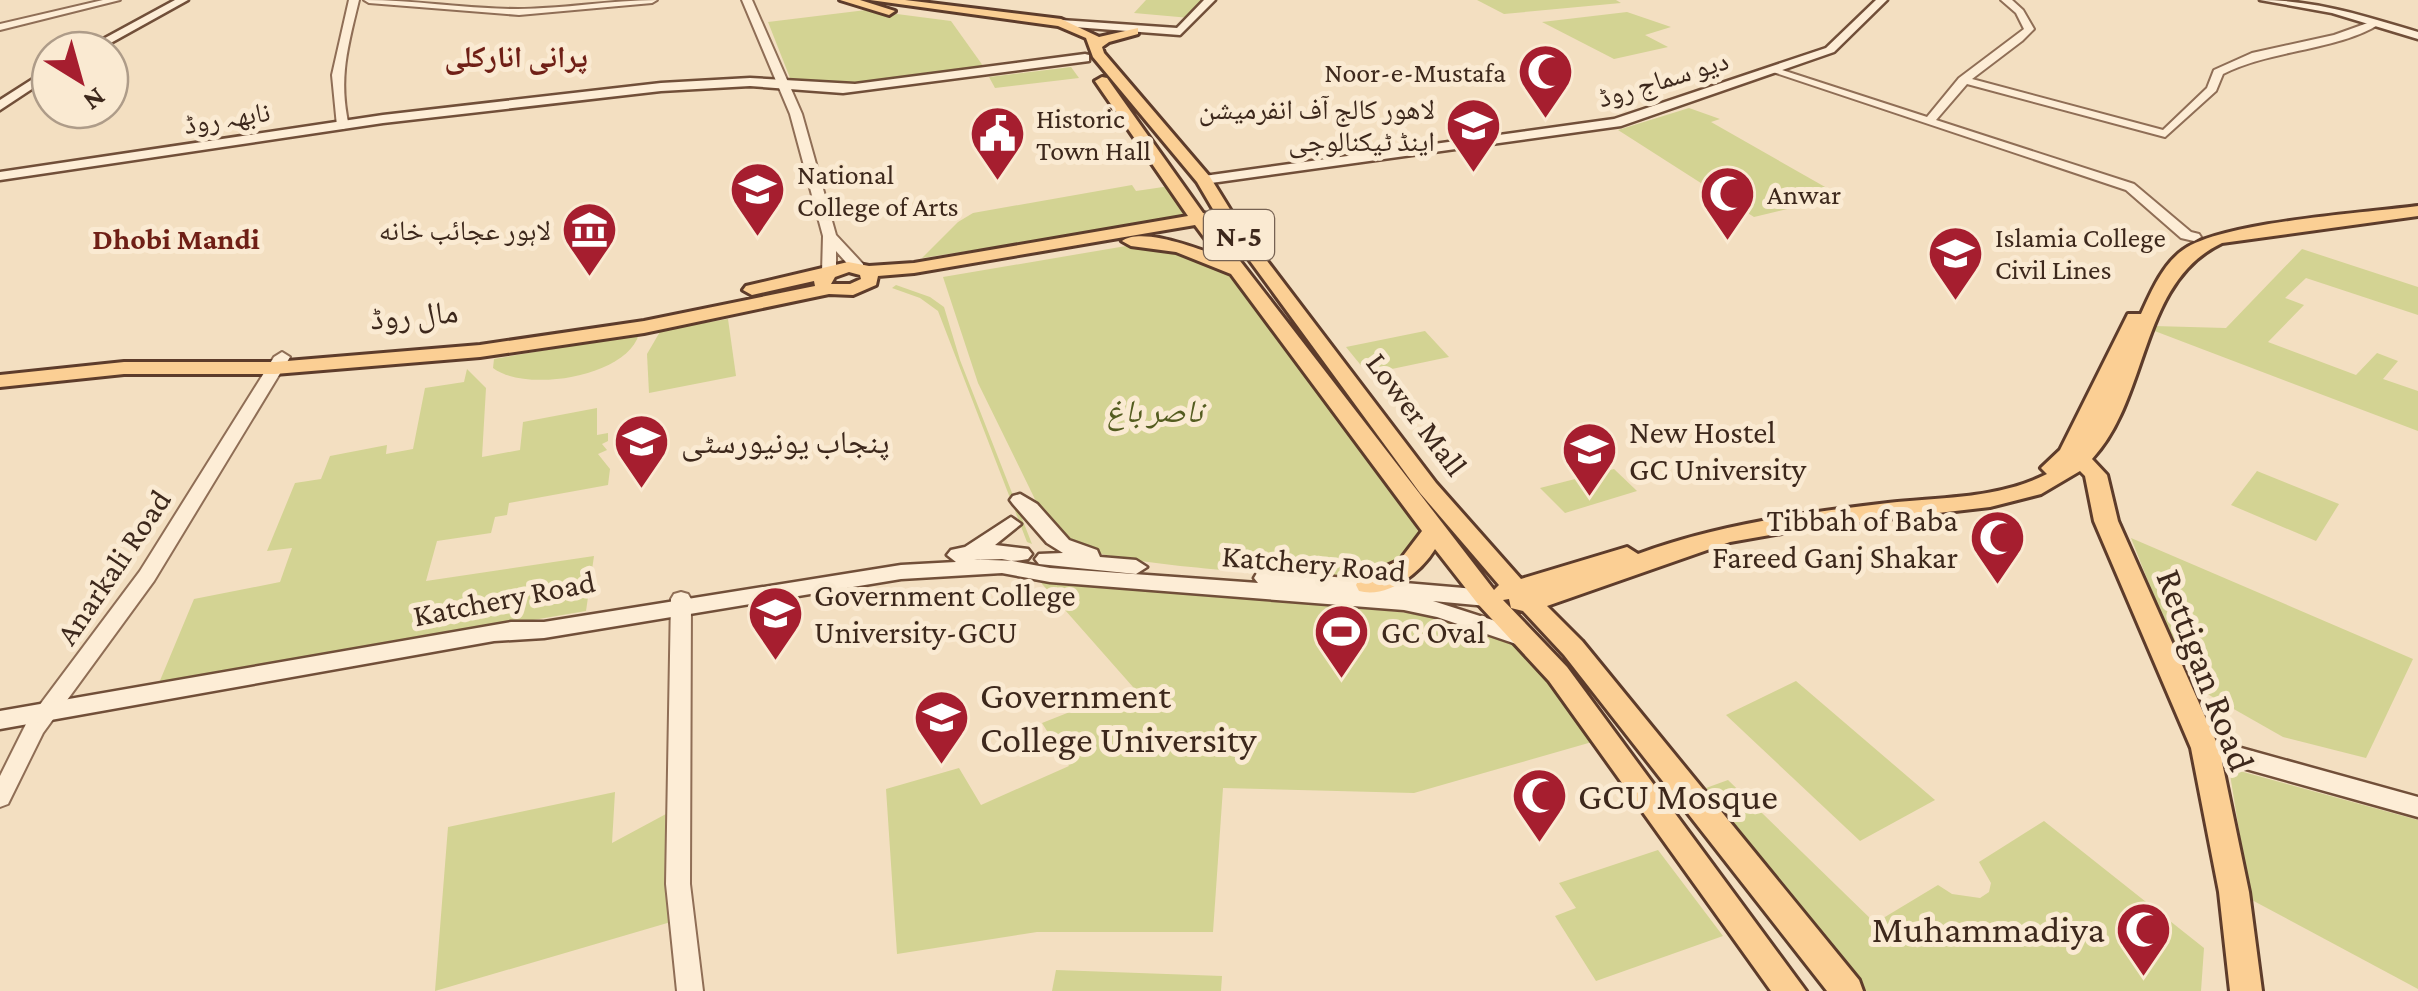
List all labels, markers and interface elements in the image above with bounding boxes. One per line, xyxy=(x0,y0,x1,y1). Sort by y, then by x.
north arrow xyxy=(30,30,130,130)
district label: پرانی انارکلی xyxy=(444,40,588,75)
mosque icon: Noor-e-Mustafa xyxy=(1515,42,1575,121)
street label: دیو سماج روڈ xyxy=(1594,44,1733,115)
place label: Noor-e-Mustafa xyxy=(1324,57,1506,88)
text: N xyxy=(78,81,112,118)
place label: لاھور کالج آف انفرمیشن اینڈ ٹیکنالوجی xyxy=(1199,94,1435,159)
school or university icon: لاھور کالج آف انفرمیشن اینڈ ٹیکنالوجی xyxy=(1444,95,1504,174)
street label: نابھہ روڈ xyxy=(182,96,272,140)
place label: Historic Town Hall xyxy=(1036,103,1151,166)
public building icon: Historic Town Hall xyxy=(967,104,1027,183)
place label: National College of Arts xyxy=(797,159,959,222)
school or university icon: National College of Arts xyxy=(728,160,788,239)
mosque icon: Anwar xyxy=(1698,164,1758,243)
place label: Anwar xyxy=(1767,179,1841,210)
museum icon: لاہور عجائب خانه xyxy=(560,200,620,279)
road number: N-5 xyxy=(1204,210,1274,260)
place label: لاہور عجائب خانه xyxy=(379,215,551,246)
district label: Dhobi Mandi xyxy=(92,222,260,255)
place label: Islamia College Civil Lines xyxy=(1995,222,2166,285)
school or university icon: Islamia College Civil Lines xyxy=(1926,223,1986,302)
street label: مال روڈ xyxy=(368,293,460,338)
street label: Lower Mall xyxy=(1359,345,1475,483)
park label: ناصر باغ xyxy=(1105,393,1207,432)
school or university icon: پنجاب یونیورسٹی xyxy=(612,412,672,491)
place label: New Hostel GC University xyxy=(1629,414,1806,487)
school or university icon: New Hostel GC University xyxy=(1560,420,1620,499)
place label: پنجاب یونیورسٹی xyxy=(681,424,890,462)
street label: Anarkali Road xyxy=(48,483,178,651)
place label: Tibbah of Baba Fareed Ganj Shakar xyxy=(1712,502,1958,575)
mosque icon: Tibbah of Baba Fareed Ganj Shakar xyxy=(1967,508,2027,587)
street label: Katchery Road xyxy=(1220,537,1408,589)
street label: Katchery Road xyxy=(410,563,598,633)
street label: Rettigan Road xyxy=(2148,563,2264,777)
place label: Government College University-GCU xyxy=(814,577,1076,650)
school or university icon: Government College University-GCU xyxy=(745,583,805,662)
sports icon: GC Oval xyxy=(1312,602,1372,681)
place label: GC Oval xyxy=(1381,614,1485,650)
place label: Government College University xyxy=(980,674,1257,760)
school or university icon: Government College University xyxy=(911,687,971,766)
mosque icon: GCU Mosque xyxy=(1509,766,1569,845)
place label: GCU Mosque xyxy=(1578,775,1778,817)
mosque icon: Muhammadiya xyxy=(2114,899,2174,978)
place label: Muhammadiya xyxy=(1872,908,2105,950)

